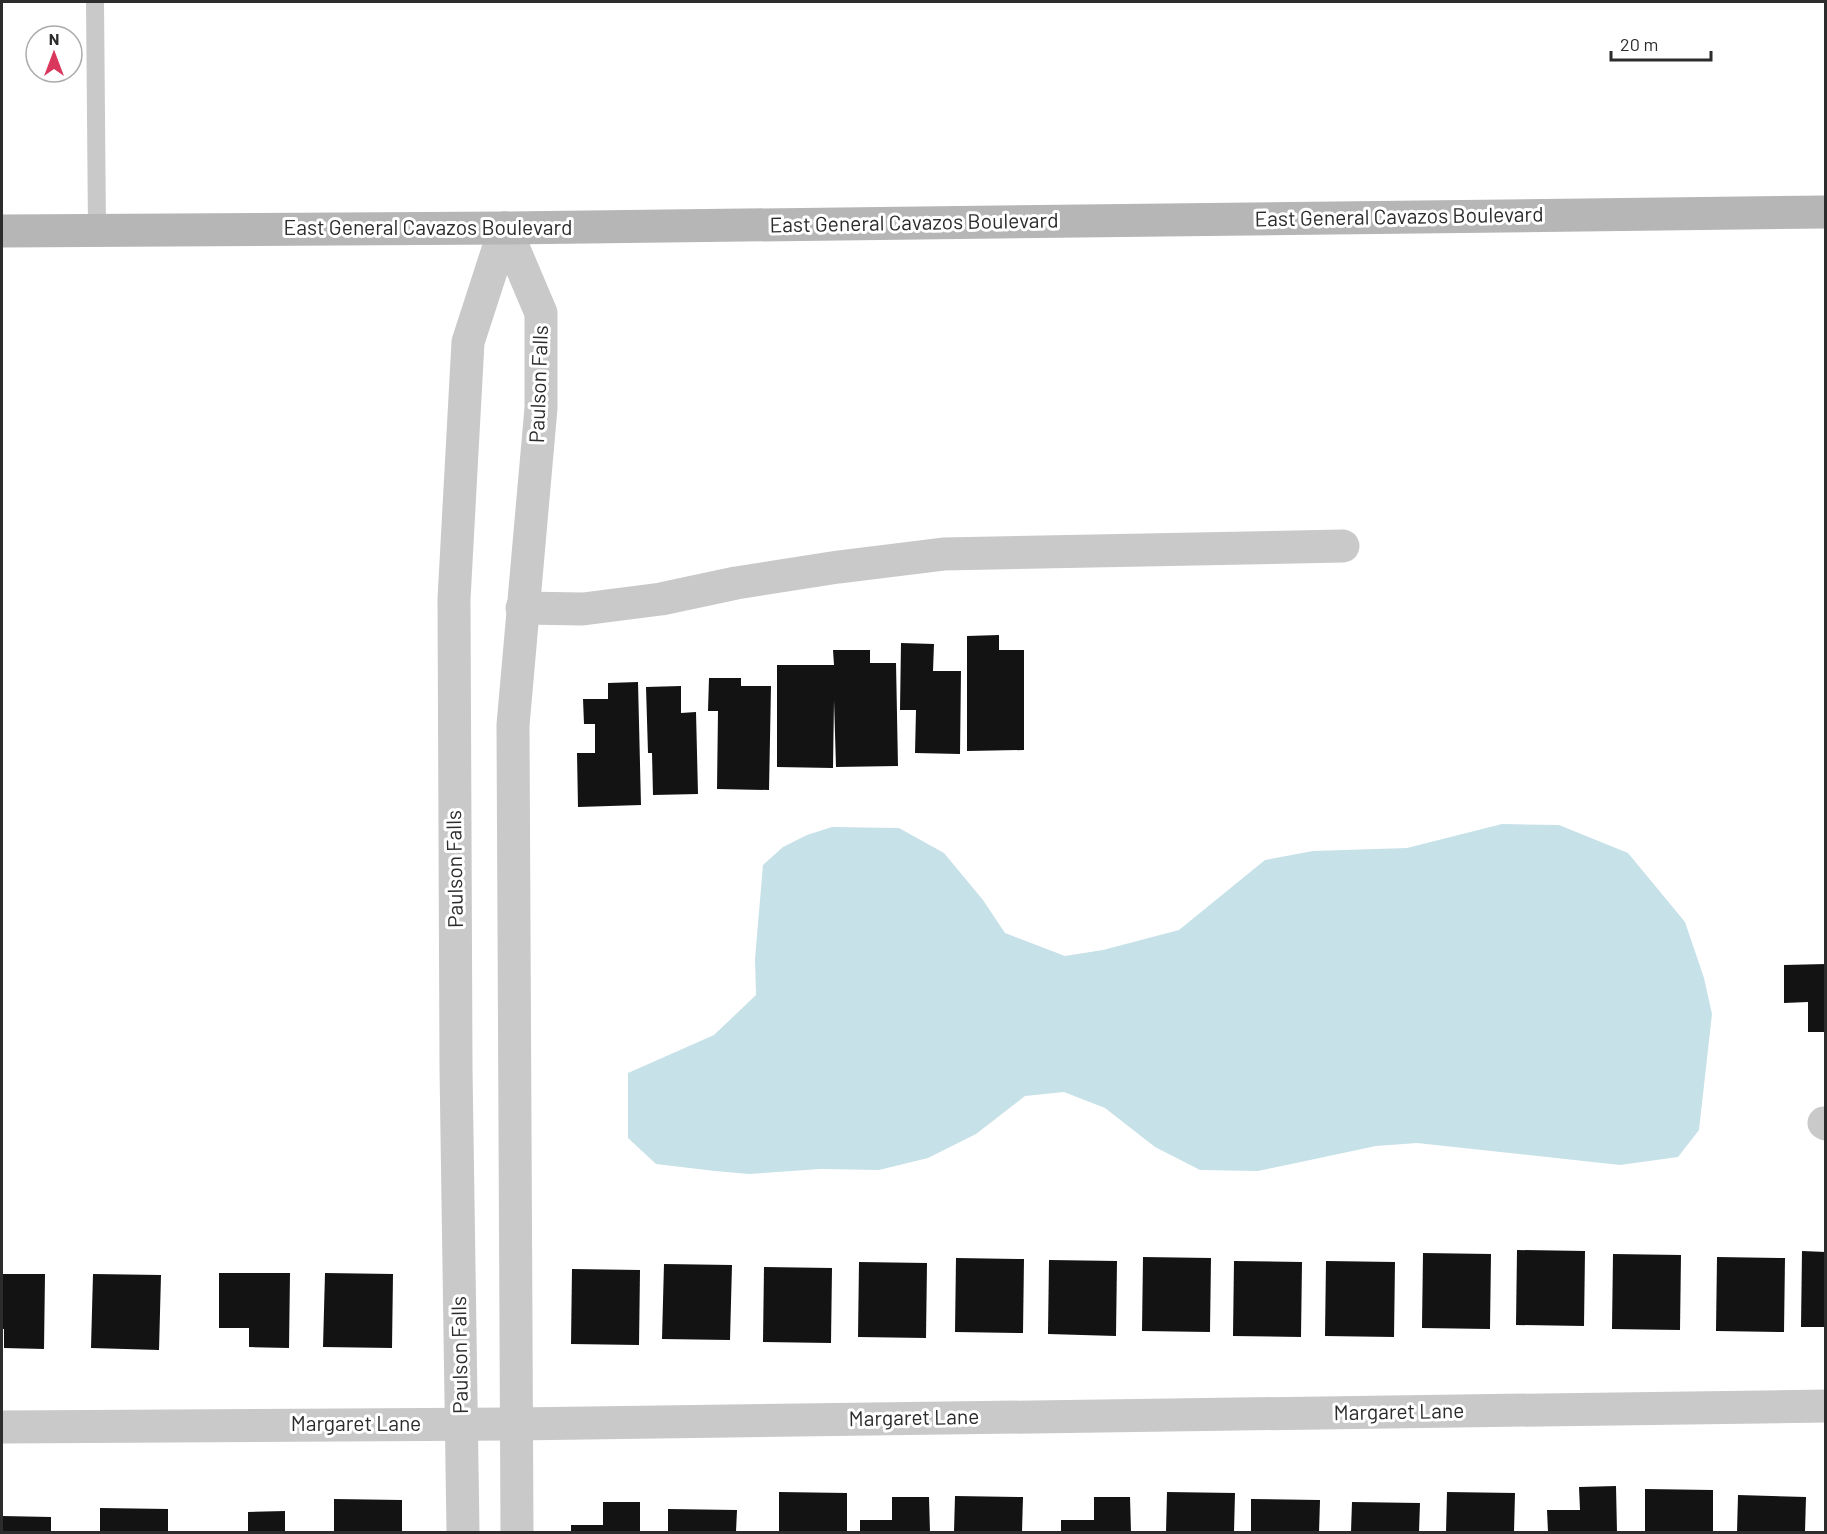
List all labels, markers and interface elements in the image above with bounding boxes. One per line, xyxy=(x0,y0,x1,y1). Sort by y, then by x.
north arrow xyxy=(24,24,84,84)
scale bar xyxy=(1611,24,1712,62)
text: N xyxy=(49,29,59,48)
text: 20 m xyxy=(1620,33,1658,55)
street label: East General Cavazos Boulevard xyxy=(1254,200,1544,231)
street label: East General Cavazos Boulevard xyxy=(769,206,1059,237)
street label: East General Cavazos Boulevard xyxy=(283,214,573,239)
street label: Paulson Falls xyxy=(523,325,552,443)
street label: Paulson Falls xyxy=(440,810,467,928)
street label: Paulson Falls xyxy=(445,1296,472,1414)
street label: Margaret Lane xyxy=(1333,1397,1464,1424)
street label: Margaret Lane xyxy=(848,1403,979,1430)
street label: Margaret Lane xyxy=(291,1410,421,1435)

